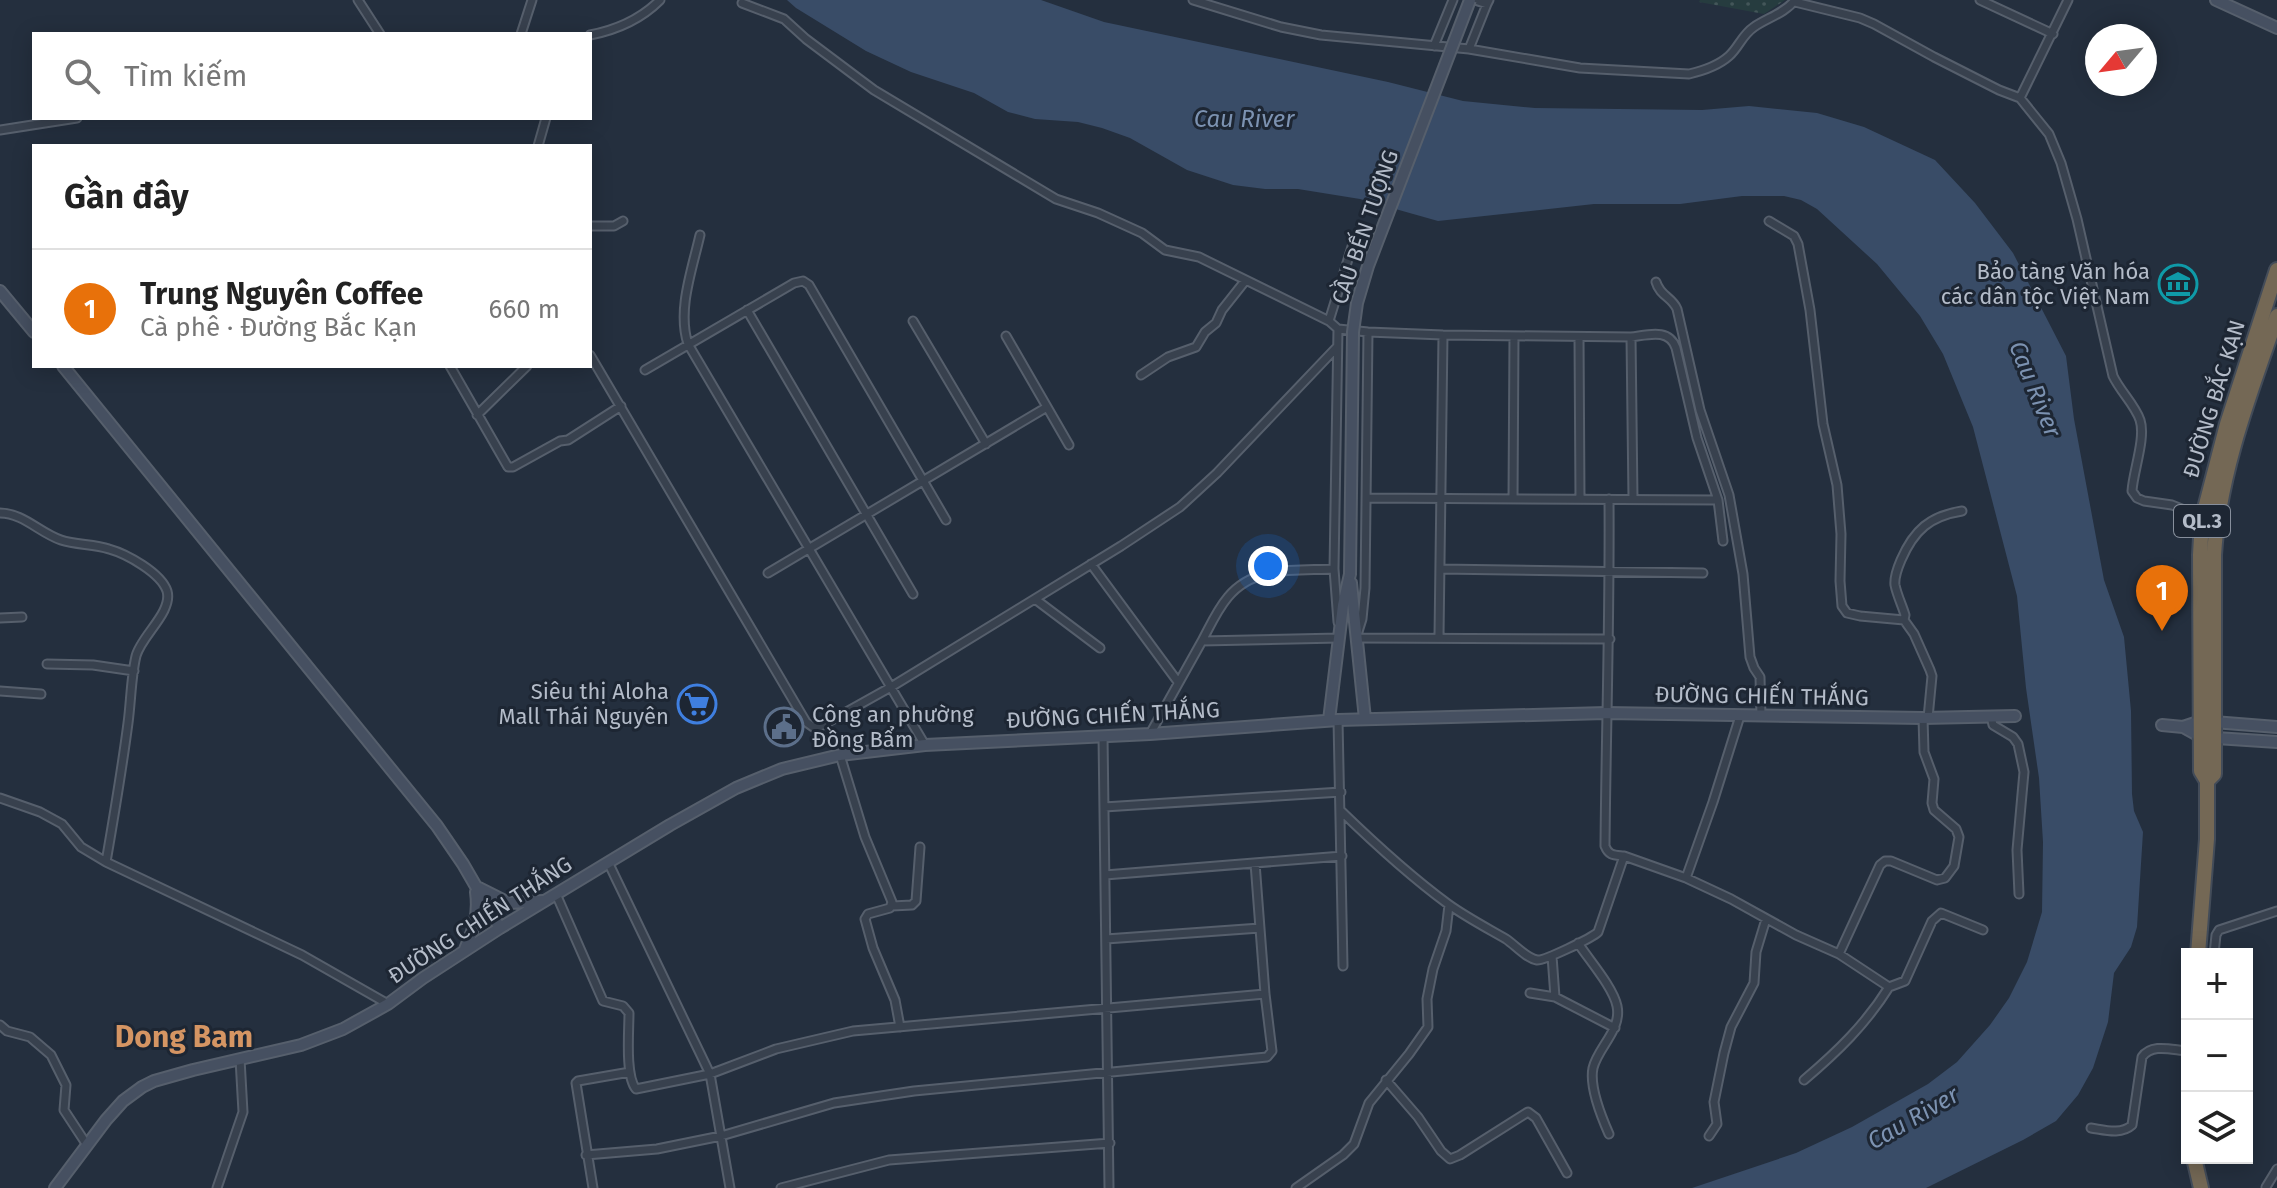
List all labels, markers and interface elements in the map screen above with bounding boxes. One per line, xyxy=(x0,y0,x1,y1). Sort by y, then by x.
north arrow xyxy=(2085,24,2157,96)
search box xyxy=(32,32,592,120)
icon: search xyxy=(60,54,104,98)
text: Tìm kiếm xyxy=(124,58,248,94)
water label: Cau River xyxy=(1194,105,1295,133)
street label: CẦU BẾN TƯỢNG xyxy=(1324,146,1404,308)
text: Gần đây xyxy=(64,176,189,217)
place label: Bảo tàng Văn hóa các dân tộc Việt Nam xyxy=(1941,258,2150,310)
museum icon: Bảo tàng Văn hóa các dân tộc Việt Nam xyxy=(2157,263,2199,305)
text: Trung Nguyên Coffee xyxy=(140,276,423,312)
text: 1 xyxy=(84,294,96,325)
text: 660 m xyxy=(489,294,560,325)
text: Cà phê · Đường Bắc Kạn xyxy=(140,312,417,343)
street label: ĐƯỜNG BẮC KẠN xyxy=(2174,316,2251,481)
water label: Cau River xyxy=(2003,337,2067,442)
road number: QL.3 xyxy=(2174,505,2230,537)
your location xyxy=(1248,546,1288,586)
pin: 1 xyxy=(2136,565,2188,631)
place label: Siêu thị Aloha Mall Thái Nguyên xyxy=(498,678,669,730)
street label: ĐƯỜNG CHIẾN THẮNG xyxy=(1655,678,1869,711)
supermarket icon: Siêu thị Aloha Mall Thái Nguyên xyxy=(676,683,718,725)
street label: ĐƯỜNG CHIẾN THẮNG xyxy=(1005,693,1220,734)
place label: Công an phường Đồng Bẩm xyxy=(812,701,974,753)
public building icon: Công an phường Đồng Bẩm xyxy=(763,706,805,748)
street label: ĐƯỜNG CHIẾN THẮNG xyxy=(381,848,577,989)
map controls xyxy=(2181,948,2253,1164)
button: + xyxy=(2181,948,2253,1020)
district label: Dong Bam xyxy=(115,1019,253,1055)
button: − xyxy=(2181,1020,2253,1092)
water label: Cau River xyxy=(1862,1080,1964,1155)
button: layers xyxy=(2181,1092,2253,1164)

